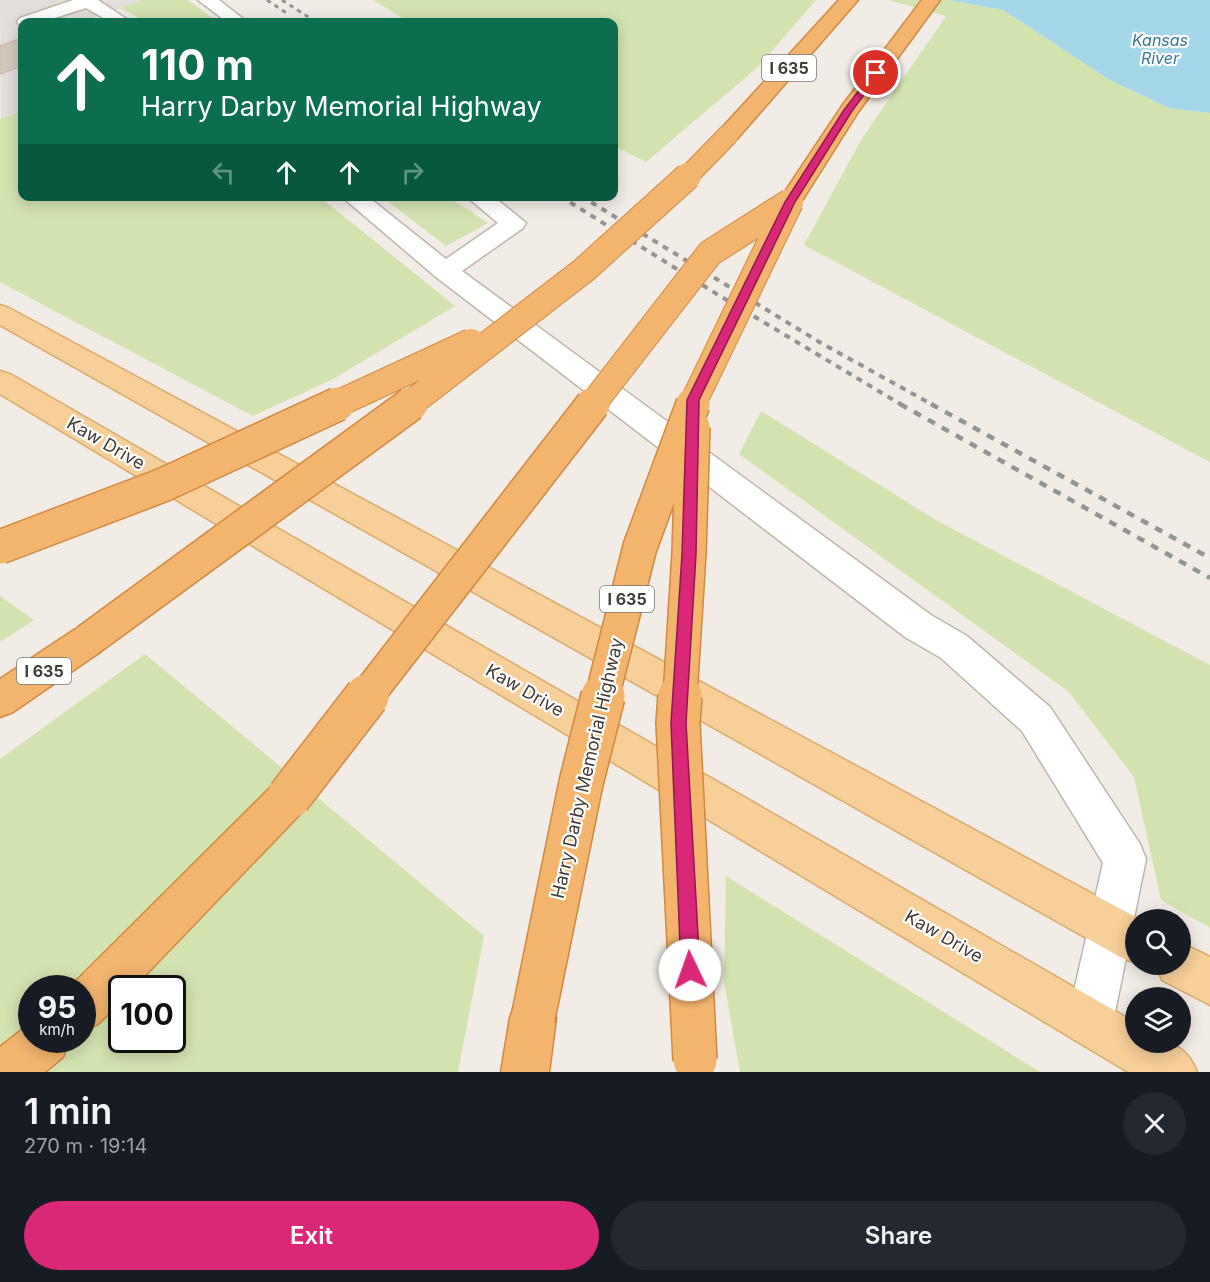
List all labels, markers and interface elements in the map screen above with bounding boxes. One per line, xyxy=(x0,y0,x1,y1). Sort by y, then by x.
water label: Kansas River xyxy=(1132,30,1188,68)
text: 110 m xyxy=(141,39,254,90)
icon: ahead xyxy=(42,42,120,120)
pin xyxy=(850,47,901,98)
road number: I 635 xyxy=(762,55,816,81)
icon: arrive xyxy=(859,56,892,89)
text: Harry Darby Memorial Highway xyxy=(141,90,542,123)
icon: left xyxy=(207,156,240,189)
icon: ahead xyxy=(270,156,303,189)
icon: ahead xyxy=(333,156,366,189)
icon: right xyxy=(396,156,429,189)
street label: Kaw Drive xyxy=(63,412,149,474)
road number: I 635 xyxy=(600,586,654,612)
street label: Harry Darby Memorial Highway xyxy=(547,635,627,901)
road number: I 635 xyxy=(17,658,71,684)
street label: Kaw Drive xyxy=(482,659,568,721)
street label: Kaw Drive xyxy=(901,905,987,967)
map controls xyxy=(1125,909,1191,1053)
button: search xyxy=(1125,909,1191,975)
position arrow xyxy=(658,938,722,1002)
speed limit sign: 100 xyxy=(108,975,186,1053)
button: layers xyxy=(1125,987,1191,1053)
text: 95 xyxy=(38,989,76,1025)
text: km/h xyxy=(39,1020,75,1039)
text: 1 min xyxy=(24,1089,112,1133)
button: close xyxy=(1123,1092,1186,1155)
text: 270 m · 19:14 xyxy=(24,1134,147,1158)
button: Exit xyxy=(24,1201,599,1270)
button: Share xyxy=(611,1201,1186,1270)

